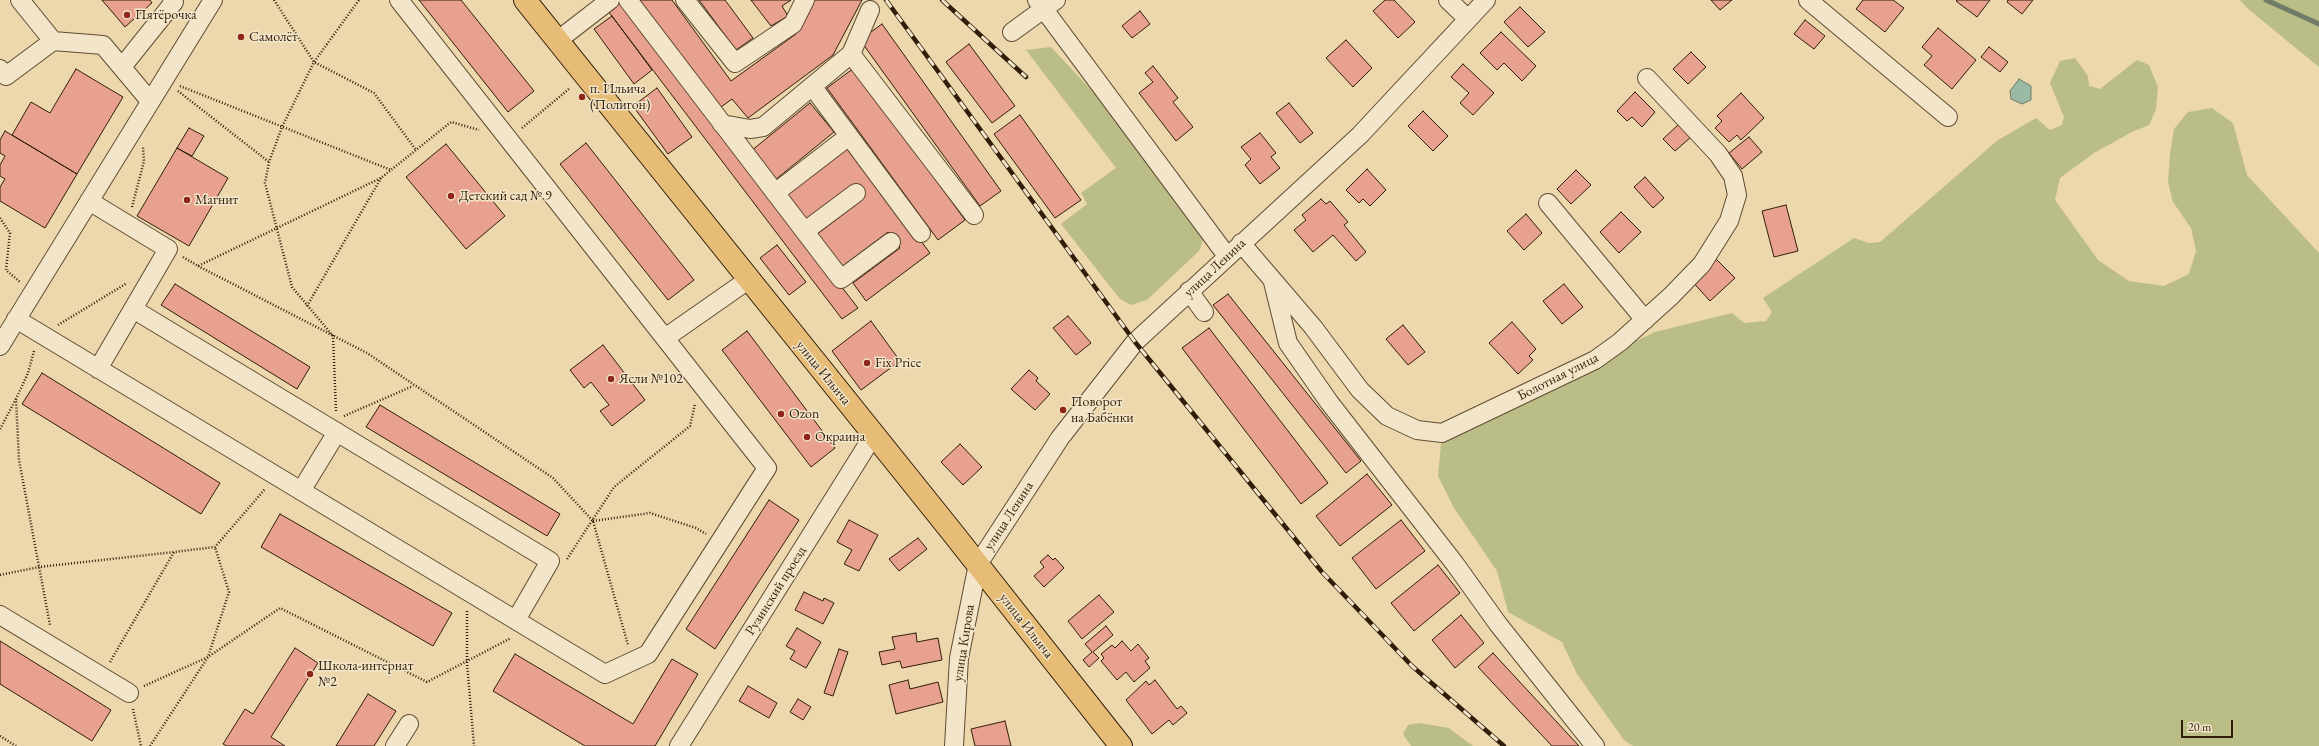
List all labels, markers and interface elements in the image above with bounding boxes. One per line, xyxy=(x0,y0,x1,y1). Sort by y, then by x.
place label: Пятёрочка xyxy=(135,7,197,23)
marker: Пятёрочка xyxy=(122,10,132,20)
place label: Самолёт xyxy=(249,29,298,45)
marker: Самолёт xyxy=(236,32,246,42)
place label: п. Ильича (Полигон) xyxy=(590,81,650,114)
marker: п. Ильича (Полигон) xyxy=(577,92,587,102)
place label: Детский сад № 9 xyxy=(459,188,552,204)
marker: Детский сад № 9 xyxy=(446,191,456,201)
place label: Магнит xyxy=(195,192,238,208)
marker: Магнит xyxy=(182,195,192,205)
street label: улица Ленина xyxy=(1181,235,1249,301)
street label: улица Ильича xyxy=(792,337,854,409)
street label: Болотная улица xyxy=(1515,349,1601,405)
place label: Fix Price xyxy=(875,355,921,371)
marker: Fix Price xyxy=(862,358,872,368)
place label: Ясли №102 xyxy=(619,371,683,387)
marker: Ясли №102 xyxy=(606,374,616,384)
place label: Поворот на Бабёнки xyxy=(1071,394,1134,426)
marker: Поворот на Бабёнки xyxy=(1058,405,1068,415)
place label: Ozon xyxy=(789,406,819,422)
marker: Ozon xyxy=(776,409,786,419)
place label: Окраина xyxy=(815,429,865,445)
marker: Окраина xyxy=(802,432,812,442)
street label: улица Ленина xyxy=(981,479,1037,553)
street label: Рузинский проезд xyxy=(742,543,810,639)
street label: улица Ильича xyxy=(995,590,1057,662)
street label: улица Кирова xyxy=(950,603,978,683)
place label: Школа-интернат №2 xyxy=(318,658,413,690)
marker: Школа-интернат №2 xyxy=(305,669,315,679)
scale bar xyxy=(2183,712,2235,738)
text: 20 m xyxy=(2188,719,2211,735)

